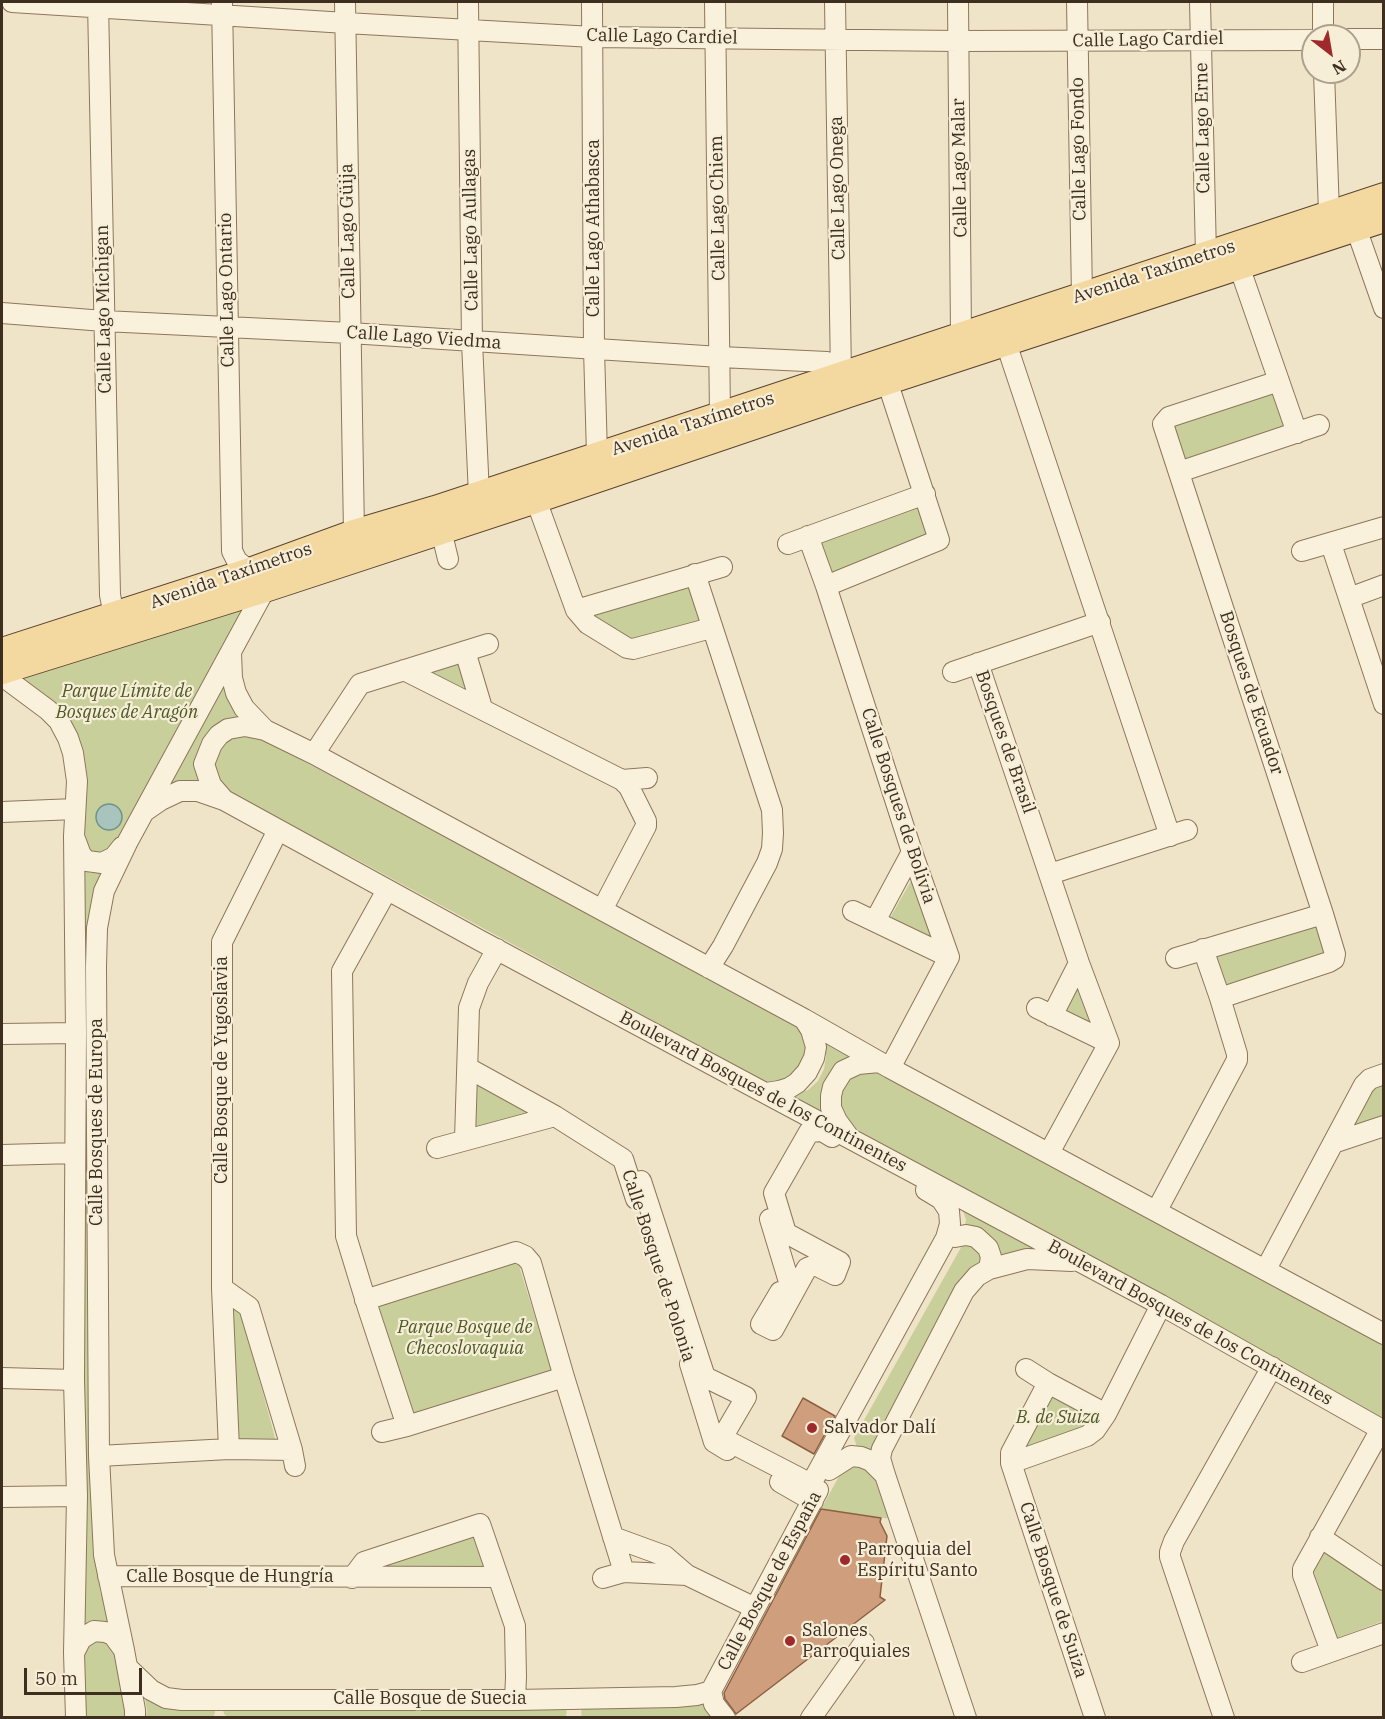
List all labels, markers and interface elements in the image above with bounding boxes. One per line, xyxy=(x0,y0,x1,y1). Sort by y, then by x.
north arrow xyxy=(1301,24,1361,84)
street label: Calle Lago Cardiel xyxy=(586,25,738,49)
street label: Calle Lago Cardiel xyxy=(1072,28,1224,52)
text: N xyxy=(1329,56,1350,80)
street label: Calle Lago Erne xyxy=(1191,62,1215,194)
street label: Calle Lago Fondo xyxy=(1067,77,1091,221)
street label: Calle Lago Malar xyxy=(948,98,972,238)
street label: Calle Lago Onega xyxy=(826,116,850,260)
street label: Calle Lago Chiem xyxy=(706,135,730,281)
street label: Calle Lago Athabasca xyxy=(583,139,605,317)
street label: Calle Lago Aullagas xyxy=(459,149,483,311)
street label: Calle Lago Güija xyxy=(336,163,360,299)
street label: Calle Lago Ontario xyxy=(215,212,239,368)
street label: Calle Lago Michigan xyxy=(92,224,116,394)
street label: Avenida Taxímetros xyxy=(1070,235,1238,309)
street label: Calle Lago Viedma xyxy=(346,322,502,354)
street label: Avenida Taxímetros xyxy=(609,387,777,461)
street label: Avenida Taxímetros xyxy=(147,538,315,614)
street label: Bosques de Ecuador xyxy=(1214,608,1288,778)
street label: Bosques de Brasil xyxy=(970,668,1040,816)
park label: Parque Límite de Bosques de Aragón xyxy=(56,681,198,724)
street label: Calle Bosques de Bolivia xyxy=(856,705,940,907)
street label: Calle Bosque de Yugoslavia xyxy=(211,956,233,1184)
street label: Boulevard Bosques de los Continentes xyxy=(616,1007,910,1177)
street label: Calle Bosques de Europa xyxy=(86,1018,108,1226)
street label: Calle Bosque de Polonia xyxy=(617,1167,699,1365)
street label: Boulevard Bosques de los Continentes xyxy=(1044,1235,1336,1411)
park label: Parque Bosque de Checoslovaquia xyxy=(398,1317,532,1360)
park label: B. de Suiza xyxy=(1016,1407,1100,1429)
place label: Salvador Dalí xyxy=(824,1417,936,1439)
marker: Salvador Dalí xyxy=(805,1421,819,1435)
street label: Calle Bosque de España xyxy=(713,1488,827,1674)
street label: Calle Bosque de Suiza xyxy=(1014,1499,1092,1681)
place label: Parroquia del Espíritu Santo xyxy=(857,1539,978,1582)
marker: Parroquia del Espíritu Santo xyxy=(838,1553,852,1567)
street label: Calle Bosque de Hungría xyxy=(126,1566,334,1588)
place label: Salones Parroquiales xyxy=(802,1620,910,1662)
marker: Salones Parroquiales xyxy=(783,1634,797,1648)
scale bar xyxy=(27,1656,146,1694)
text: 50 m xyxy=(35,1667,78,1690)
street label: Calle Bosque de Suecia xyxy=(333,1688,527,1710)

